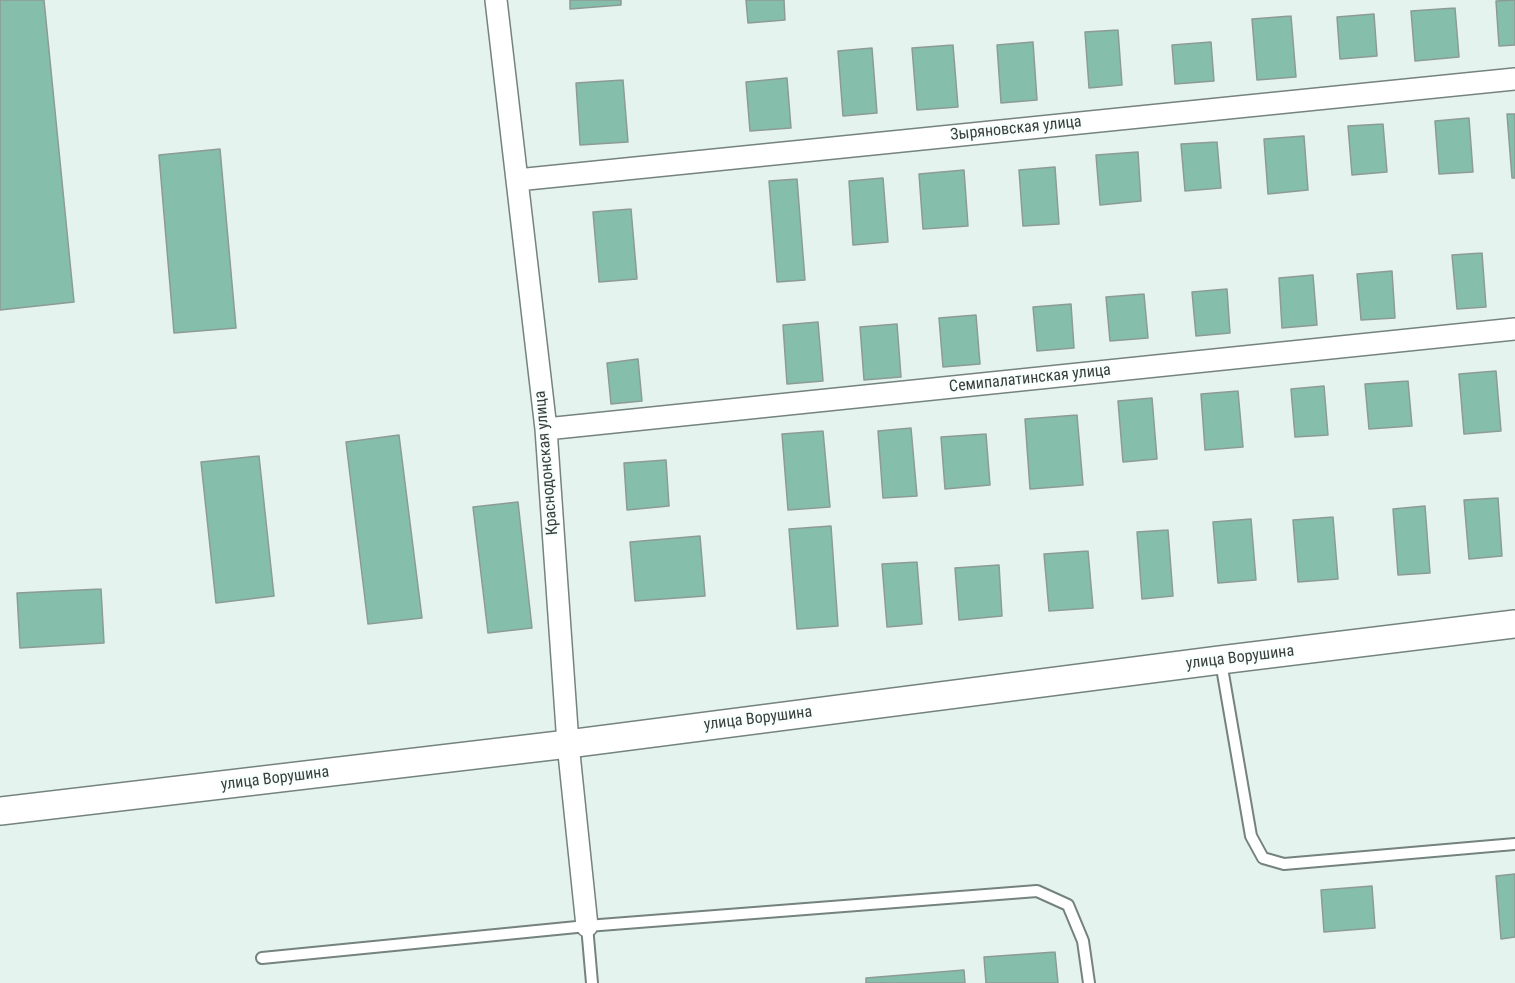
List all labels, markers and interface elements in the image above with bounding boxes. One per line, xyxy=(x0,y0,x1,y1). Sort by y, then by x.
street label: Зыряновская улица xyxy=(949,113,1083,145)
street label: Семипалатинская улица xyxy=(948,361,1112,397)
street label: Краснодонская улица xyxy=(531,390,563,536)
street label: улица Ворушина xyxy=(1185,642,1295,674)
street label: улица Ворушина xyxy=(703,703,813,735)
street label: улица Ворушина xyxy=(220,763,330,795)

